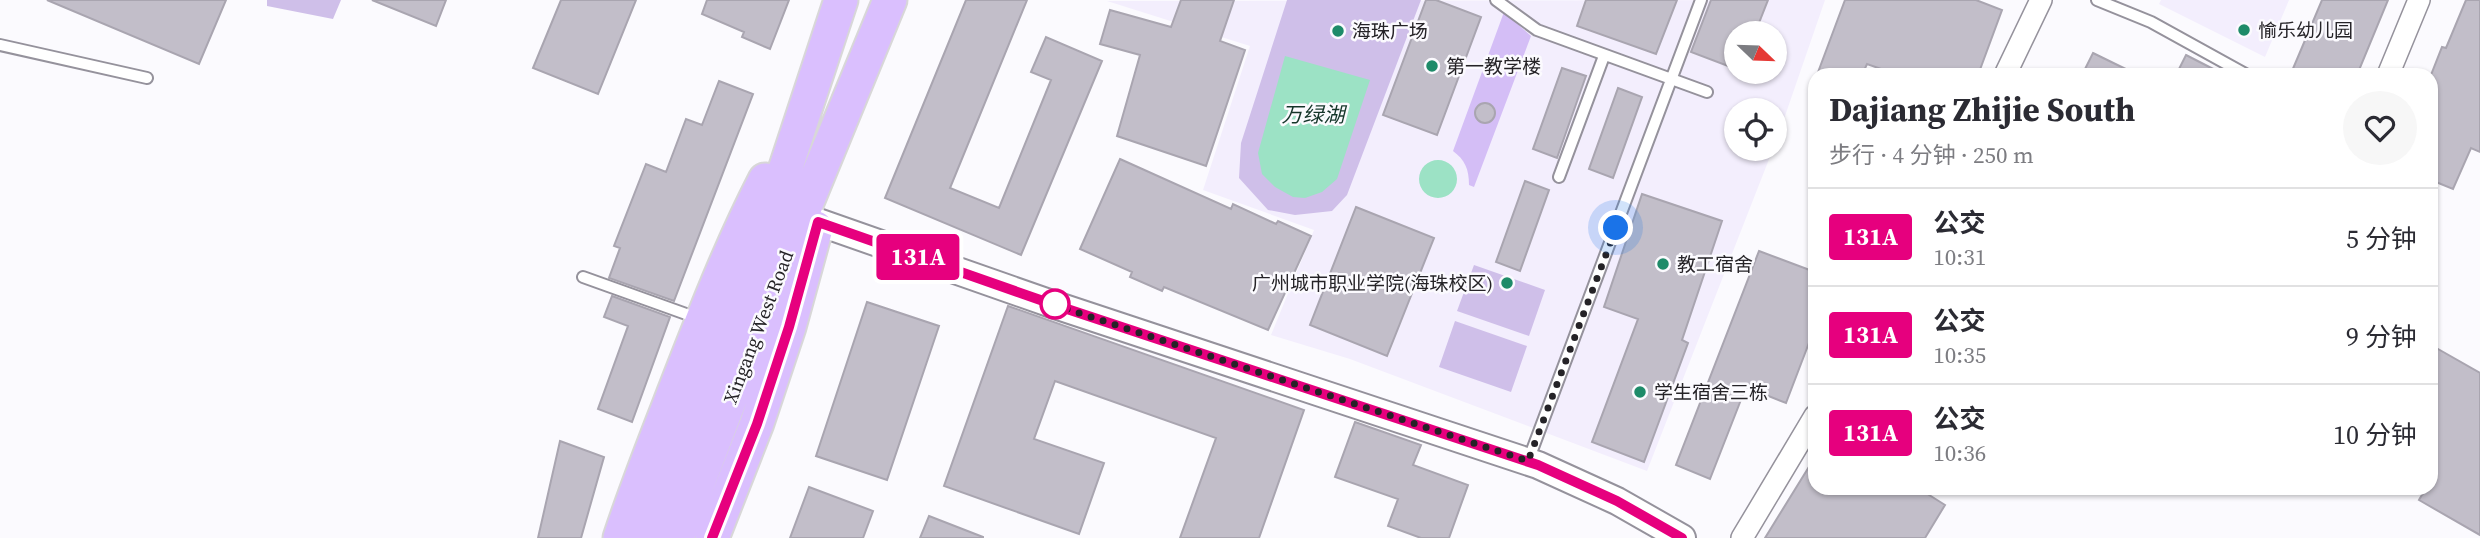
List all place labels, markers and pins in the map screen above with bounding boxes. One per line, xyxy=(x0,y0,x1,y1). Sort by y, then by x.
place label: 愉乐幼儿园 xyxy=(2258,17,2353,43)
place label: 海珠广场 xyxy=(1352,18,1428,44)
marker: 愉乐幼儿园 xyxy=(2236,22,2252,38)
marker: 海珠广场 xyxy=(1330,23,1346,39)
place label: 第一教学楼 xyxy=(1446,53,1541,79)
marker: 第一教学楼 xyxy=(1424,58,1440,74)
place label: 教工宿舍 xyxy=(1677,251,1753,277)
marker: 教工宿舍 xyxy=(1655,256,1671,272)
place label: 广州城市职业学院(海珠校区) xyxy=(1252,270,1493,296)
marker: 广州城市职业学院(海珠校区) xyxy=(1499,275,1515,291)
unlabelled marker xyxy=(1040,289,1070,319)
place label: 学生宿舍三栋 xyxy=(1654,379,1768,405)
marker: 学生宿舍三栋 xyxy=(1632,384,1648,400)

